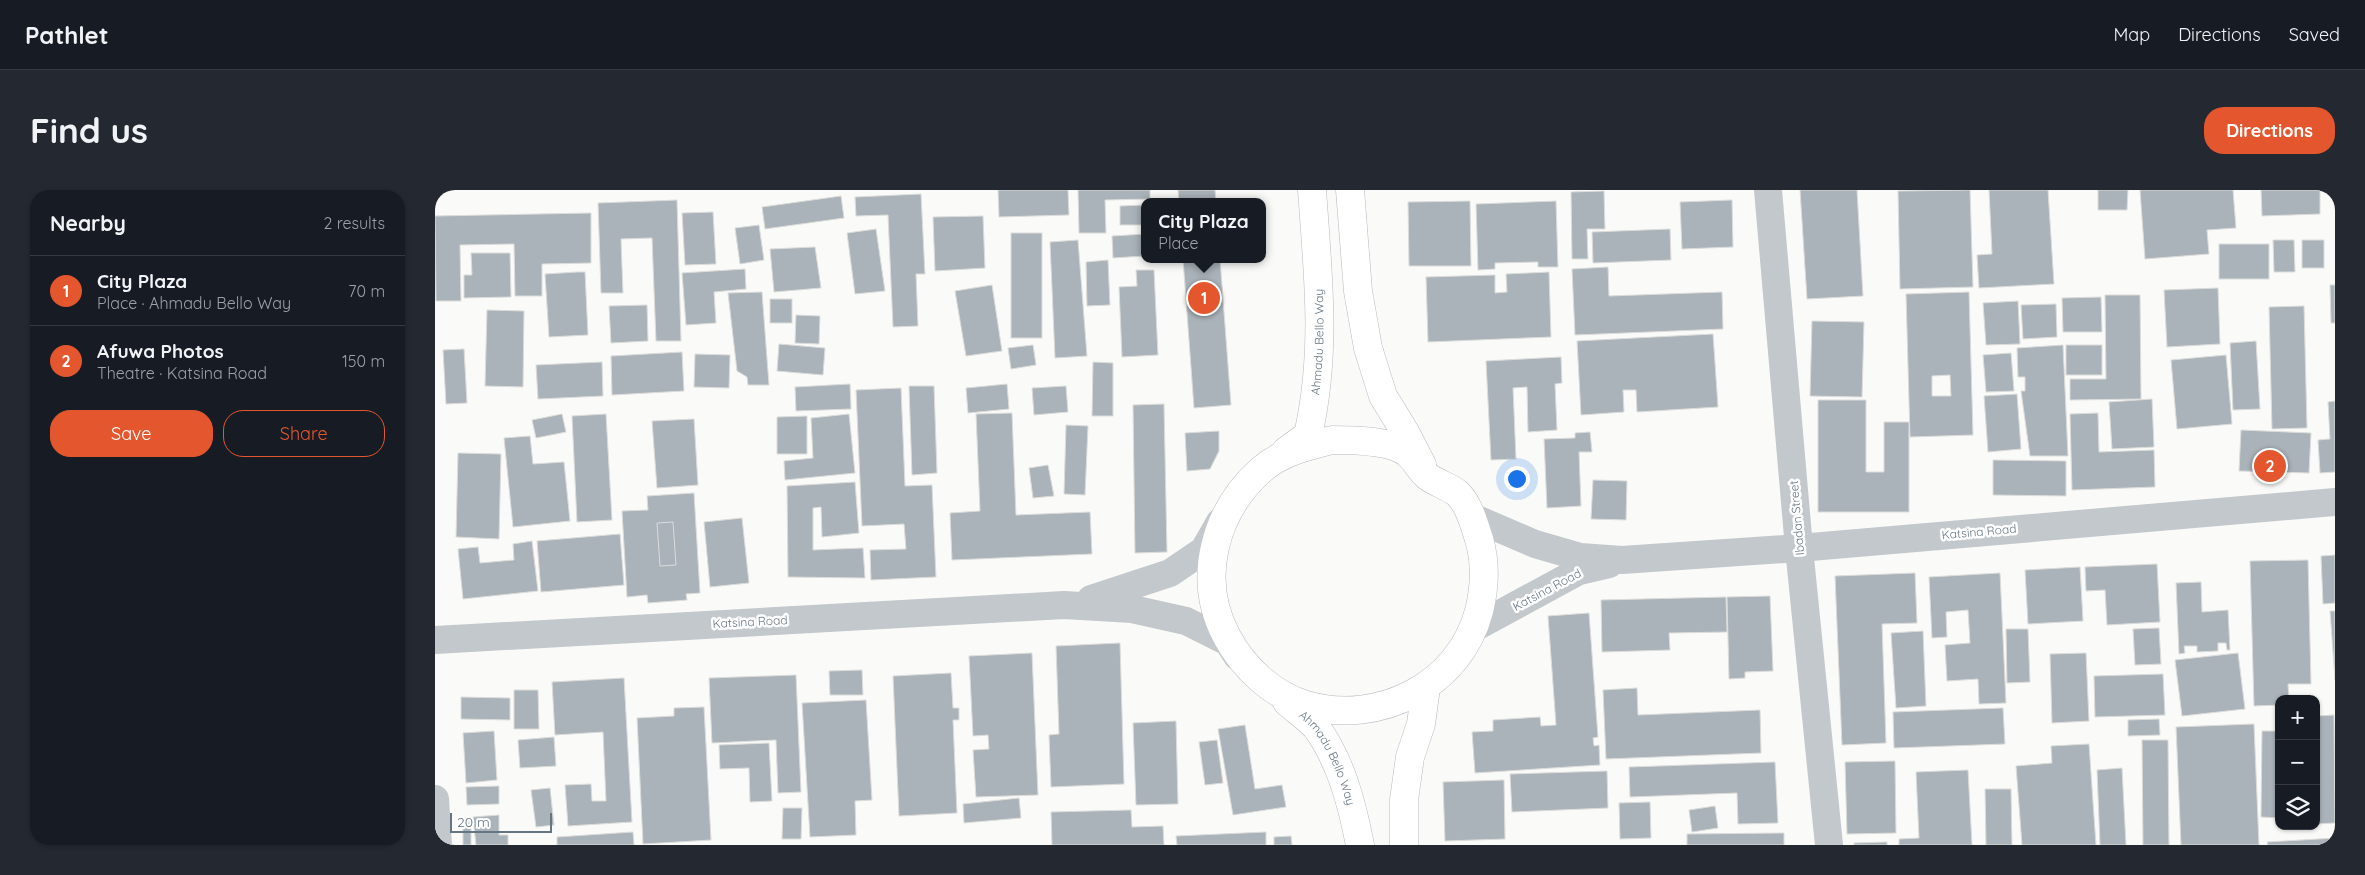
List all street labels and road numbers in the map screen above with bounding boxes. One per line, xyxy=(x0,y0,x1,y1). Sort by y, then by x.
street label: Ahmadu Bello Way xyxy=(1307,289,1326,396)
street label: Ibadan Street xyxy=(1786,480,1807,556)
street label: Katsina Road xyxy=(1941,521,2017,542)
street label: Katsina Road xyxy=(1510,565,1583,614)
street label: Katsina Road xyxy=(712,612,788,631)
street label: Ahmadu Bello Way xyxy=(1296,707,1359,807)

